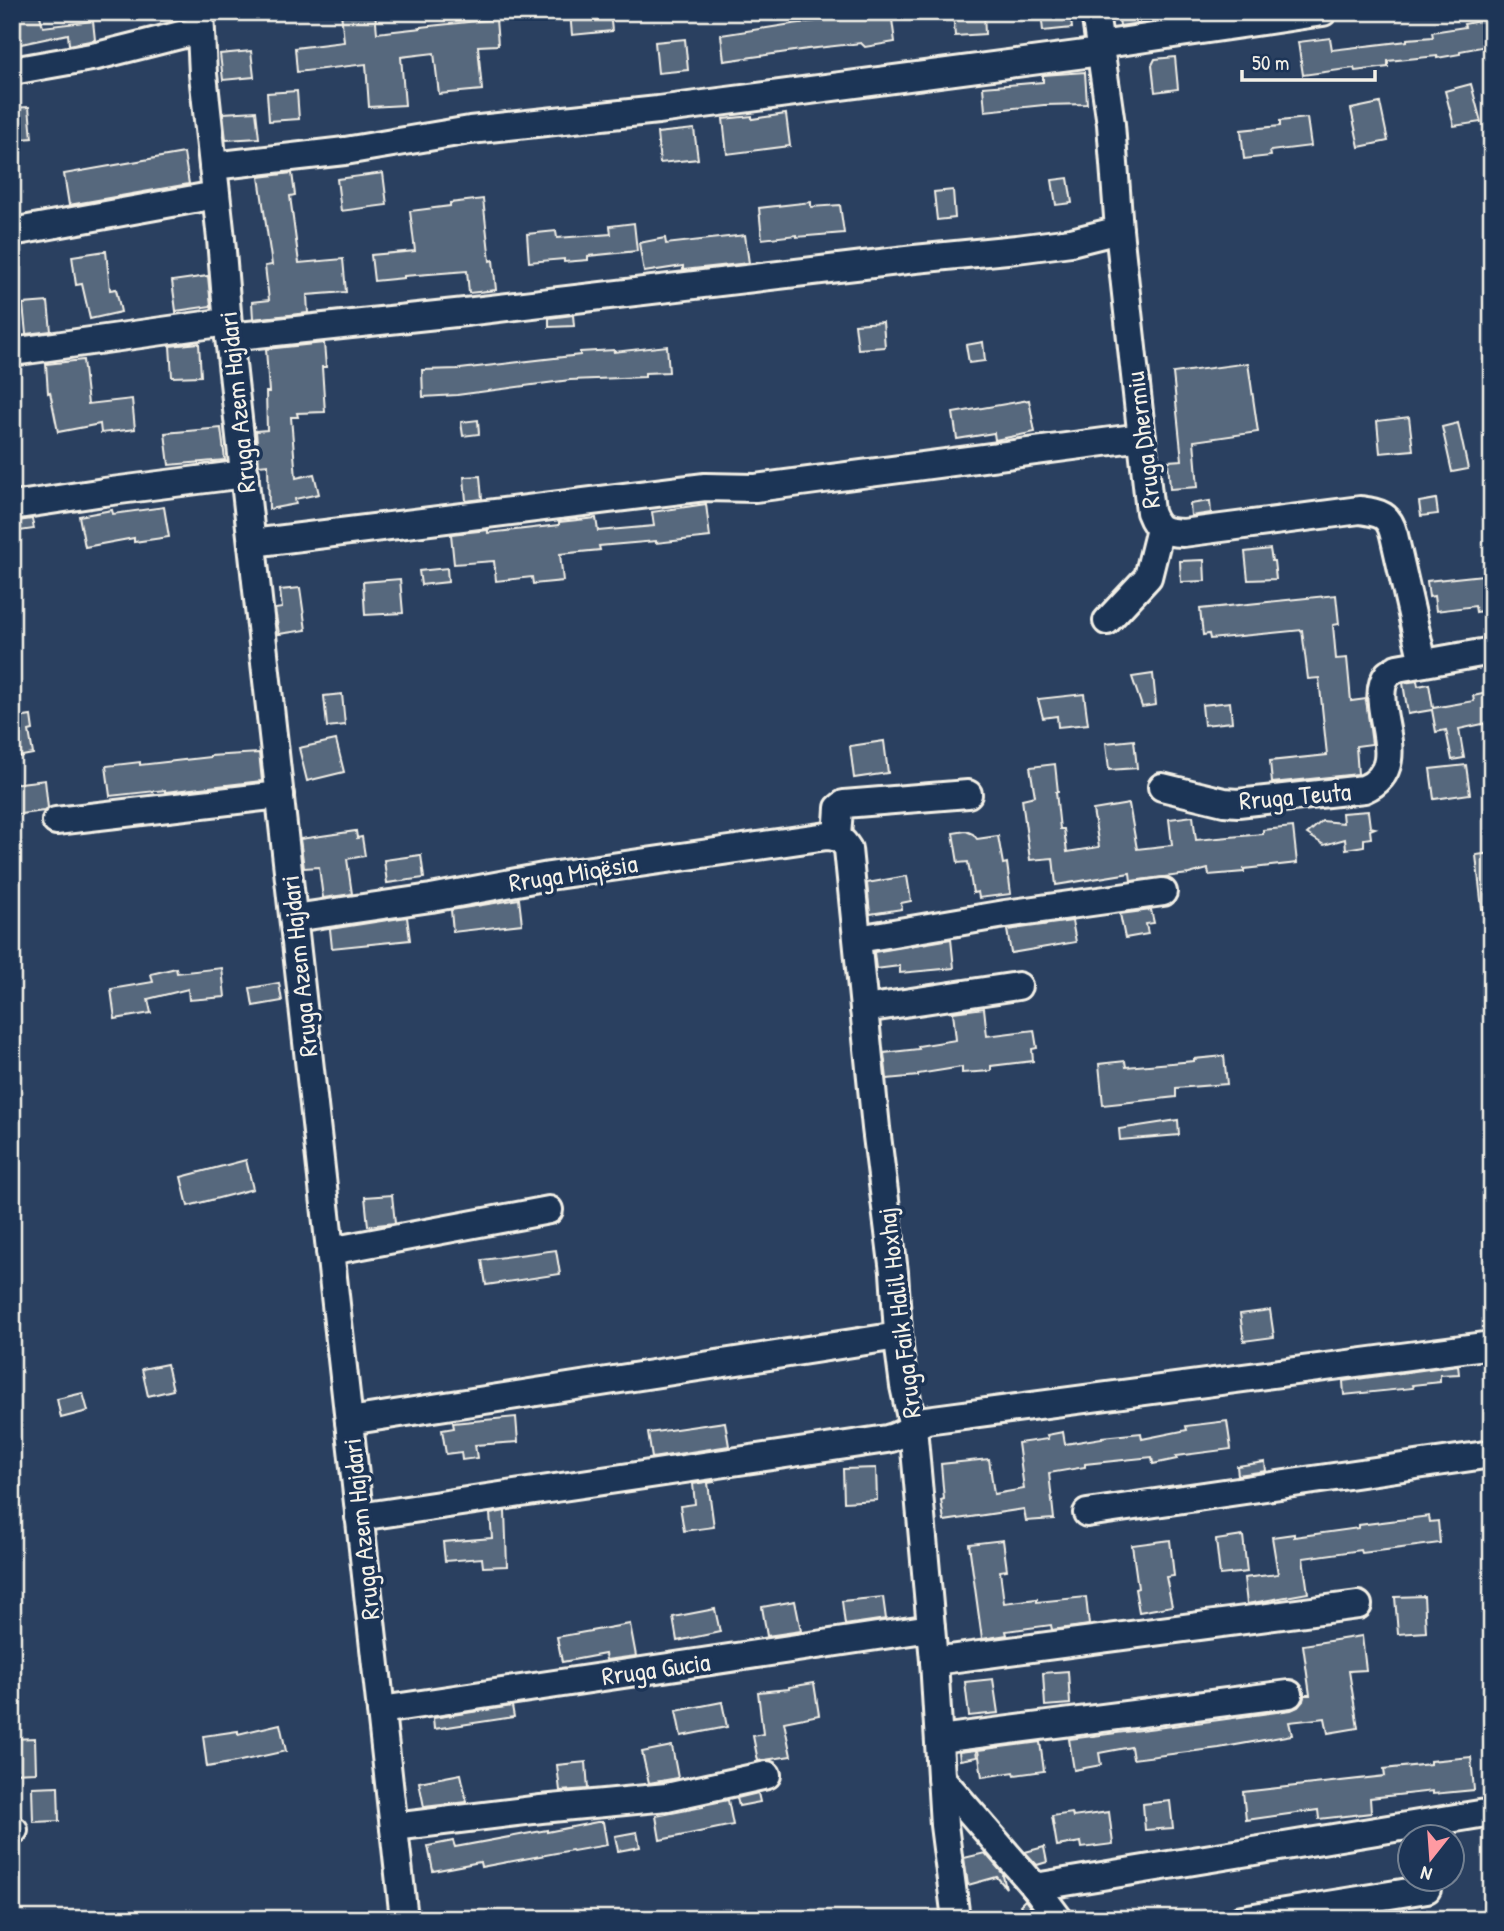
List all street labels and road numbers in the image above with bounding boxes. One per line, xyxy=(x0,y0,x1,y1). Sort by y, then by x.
street label: Rruga Azem Hajdari xyxy=(210,310,263,495)
street label: Rruga Dhermiu xyxy=(1117,370,1168,510)
street label: Rruga Teuta xyxy=(1238,773,1352,818)
street label: Rruga Miqësia xyxy=(506,845,640,900)
street label: Rruga Azem Hajdari xyxy=(272,874,325,1059)
street label: Rruga Faik Halil Hoxhaj xyxy=(868,1206,929,1420)
street label: Rruga Azem Hajdari xyxy=(334,1437,387,1622)
street label: Rruga Gucia xyxy=(600,1644,712,1693)

